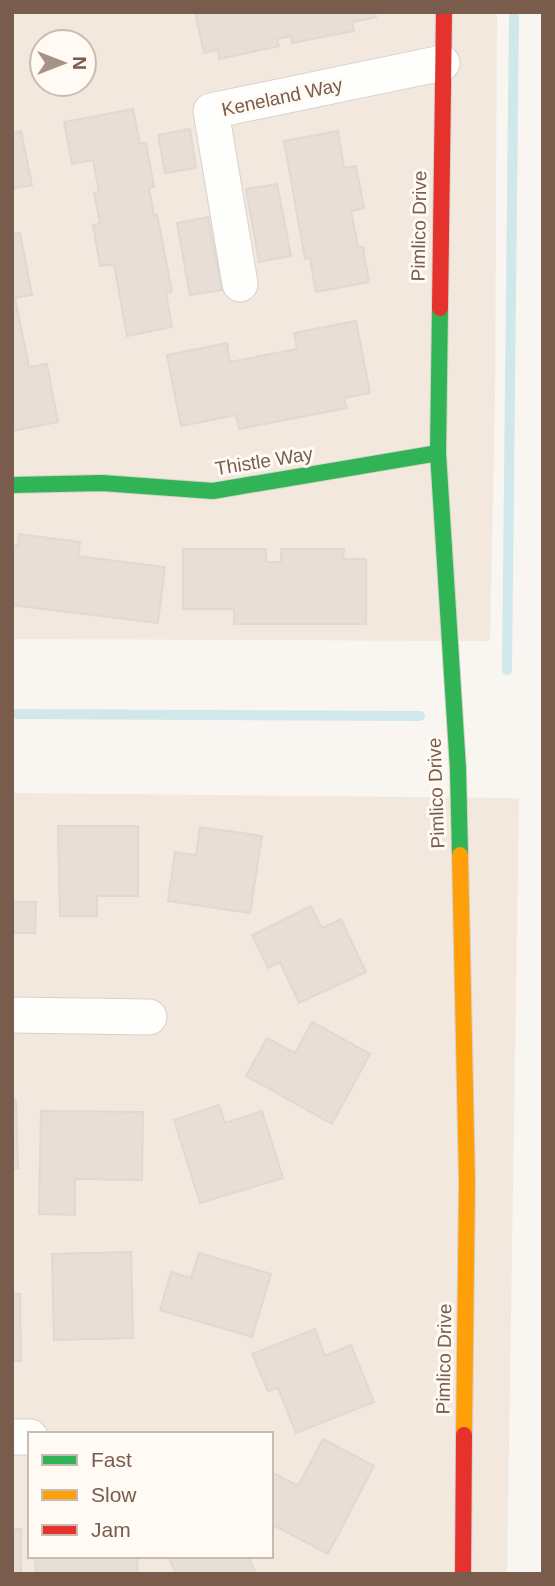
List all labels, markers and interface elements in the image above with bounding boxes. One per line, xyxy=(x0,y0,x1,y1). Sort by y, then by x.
north arrow xyxy=(28,28,98,98)
text: N xyxy=(69,56,90,70)
street label: Keneland Way xyxy=(220,74,345,120)
street label: Pimlico Drive xyxy=(408,170,430,282)
street label: Thistle Way xyxy=(214,443,315,479)
street label: Pimlico Drive xyxy=(424,737,448,849)
street label: Pimlico Drive xyxy=(433,1303,455,1415)
legend xyxy=(28,1432,273,1558)
text: Fast xyxy=(91,1448,132,1471)
text: Slow xyxy=(91,1483,137,1506)
text: Jam xyxy=(91,1518,131,1541)

